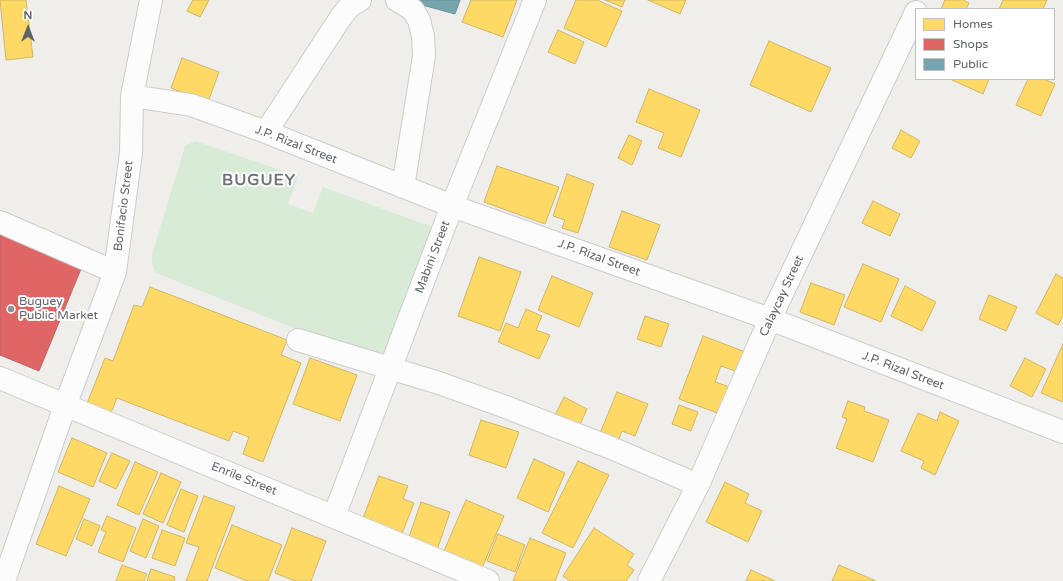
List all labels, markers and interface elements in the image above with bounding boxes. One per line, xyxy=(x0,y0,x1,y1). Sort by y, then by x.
north arrow xyxy=(8,8,48,48)
legend xyxy=(915,8,1055,80)
text: N xyxy=(24,9,32,22)
text: Homes xyxy=(953,17,993,31)
text: Shops xyxy=(953,37,988,51)
text: Public xyxy=(953,57,988,71)
street label: J.P. Rizal Street xyxy=(253,123,339,167)
street label: Bonifacio Street xyxy=(111,160,137,252)
district label: BUGUEY xyxy=(222,171,296,191)
street label: Mabini Street xyxy=(413,219,453,295)
street label: J.P. Rizal Street xyxy=(556,236,642,280)
street label: Calaycay Street xyxy=(757,253,807,339)
place label: Buguey Public Market xyxy=(19,295,98,323)
marker: Buguey Public Market xyxy=(6,304,16,314)
street label: J.P. Rizal Street xyxy=(860,349,946,393)
street label: Enrile Street xyxy=(209,459,279,499)

